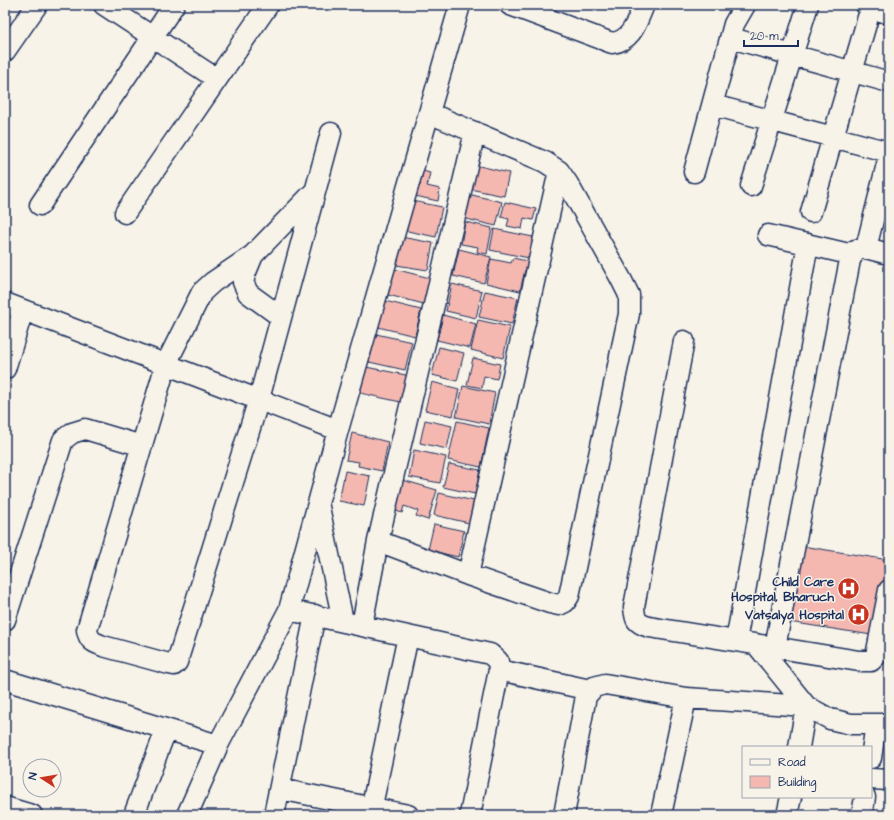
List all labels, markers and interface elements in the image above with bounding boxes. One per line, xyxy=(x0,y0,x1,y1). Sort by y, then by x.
scale bar xyxy=(744,22,798,48)
text: 20 m xyxy=(750,28,779,45)
place label: Child Care Hospital, Bharuch xyxy=(731,573,835,607)
hospital icon: Child Care Hospital, Bharuch xyxy=(836,576,862,602)
hospital icon: Vatsalya Hospital xyxy=(846,602,872,628)
place label: Vatsalya Hospital xyxy=(744,606,844,625)
legend xyxy=(742,746,872,798)
text: Road xyxy=(778,754,806,771)
north arrow xyxy=(22,758,62,798)
text: N xyxy=(25,771,41,781)
text: Building xyxy=(778,774,816,792)

